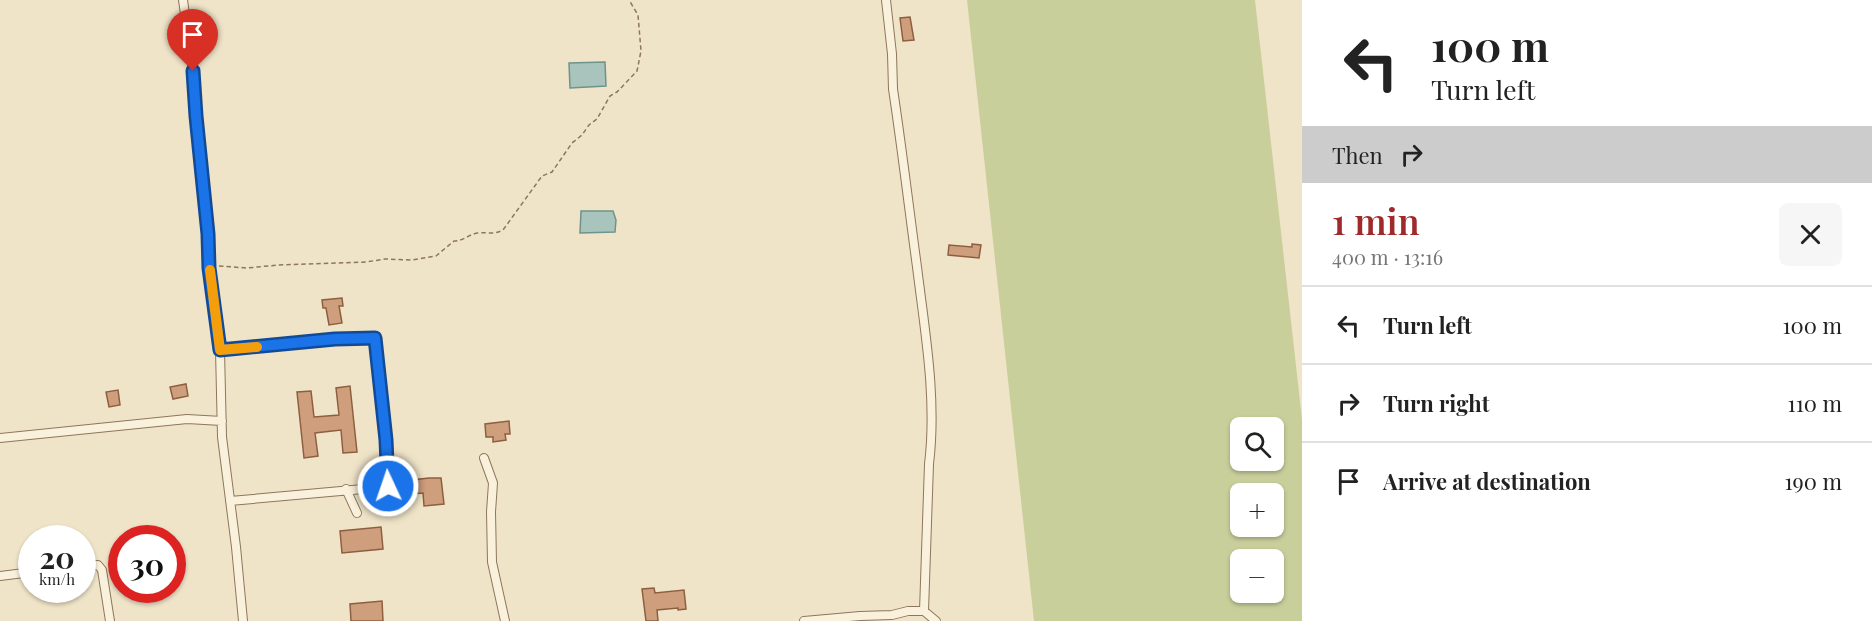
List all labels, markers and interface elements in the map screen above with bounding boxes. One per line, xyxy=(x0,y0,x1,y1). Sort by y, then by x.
pin xyxy=(167,9,218,71)
text: 100 m xyxy=(1431,17,1549,73)
icon: arrive xyxy=(176,18,209,51)
icon: left xyxy=(1332,24,1410,102)
text: Turn left xyxy=(1431,71,1535,107)
icon: right xyxy=(1395,138,1428,171)
text: Then xyxy=(1332,140,1383,170)
text: 1 min xyxy=(1332,196,1420,244)
button: close xyxy=(1779,203,1842,266)
text: 400 m · 13:16 xyxy=(1332,243,1443,270)
icon: left xyxy=(1332,309,1365,342)
text: Turn left xyxy=(1383,310,1472,340)
text: 100 m xyxy=(1782,310,1842,340)
icon: right xyxy=(1332,387,1365,420)
text: Turn right xyxy=(1383,388,1489,418)
text: 110 m xyxy=(1788,388,1842,418)
map controls xyxy=(1230,417,1284,603)
button: search xyxy=(1230,417,1284,471)
position arrow xyxy=(356,454,420,518)
icon: arrive xyxy=(1332,465,1365,498)
text: Arrive at destination xyxy=(1383,466,1591,496)
text: 190 m xyxy=(1784,466,1842,496)
button: + xyxy=(1230,483,1284,537)
speed limit sign: 30 xyxy=(108,525,186,603)
text: 20 xyxy=(39,537,75,577)
button: − xyxy=(1230,549,1284,603)
text: km/h xyxy=(39,569,75,589)

